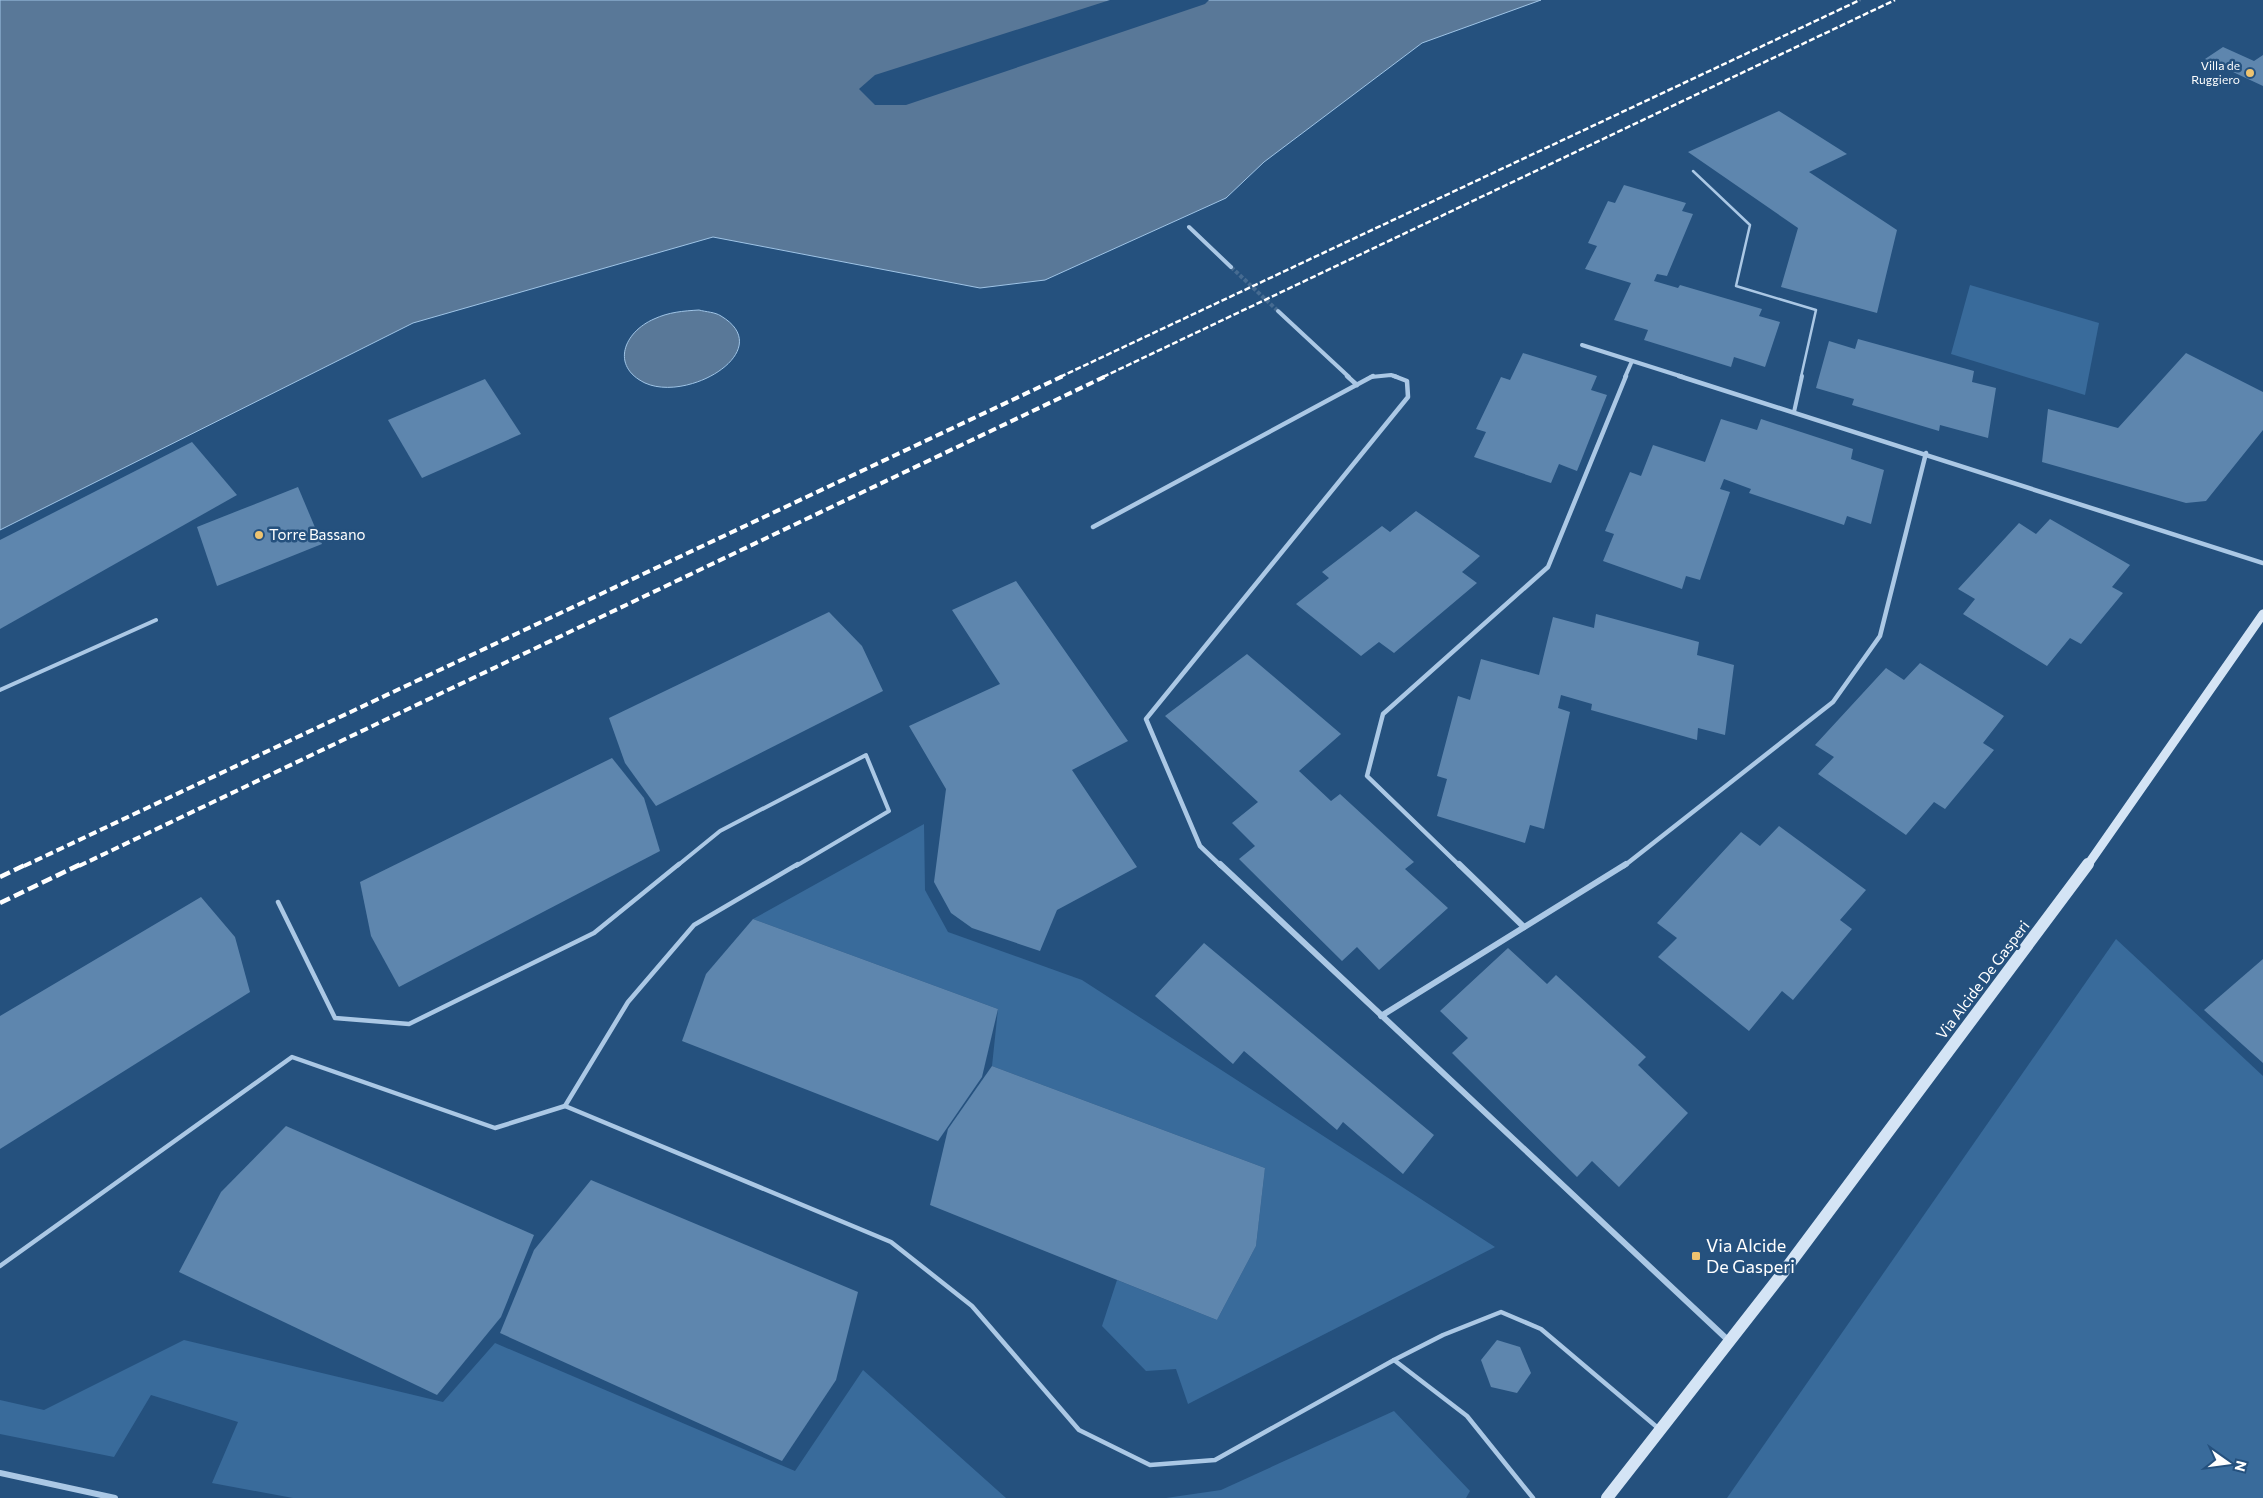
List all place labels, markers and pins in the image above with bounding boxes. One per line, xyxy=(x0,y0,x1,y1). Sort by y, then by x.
place label: Villa de Ruggiero xyxy=(2191,58,2240,86)
marker: Villa de Ruggiero xyxy=(2244,67,2256,79)
place label: Torre Bassano xyxy=(269,525,366,543)
marker: Torre Bassano xyxy=(253,529,265,541)
place label: Via Alcide De Gasperi xyxy=(1706,1234,1795,1277)
marker: Via Alcide De Gasperi xyxy=(1690,1250,1702,1262)

